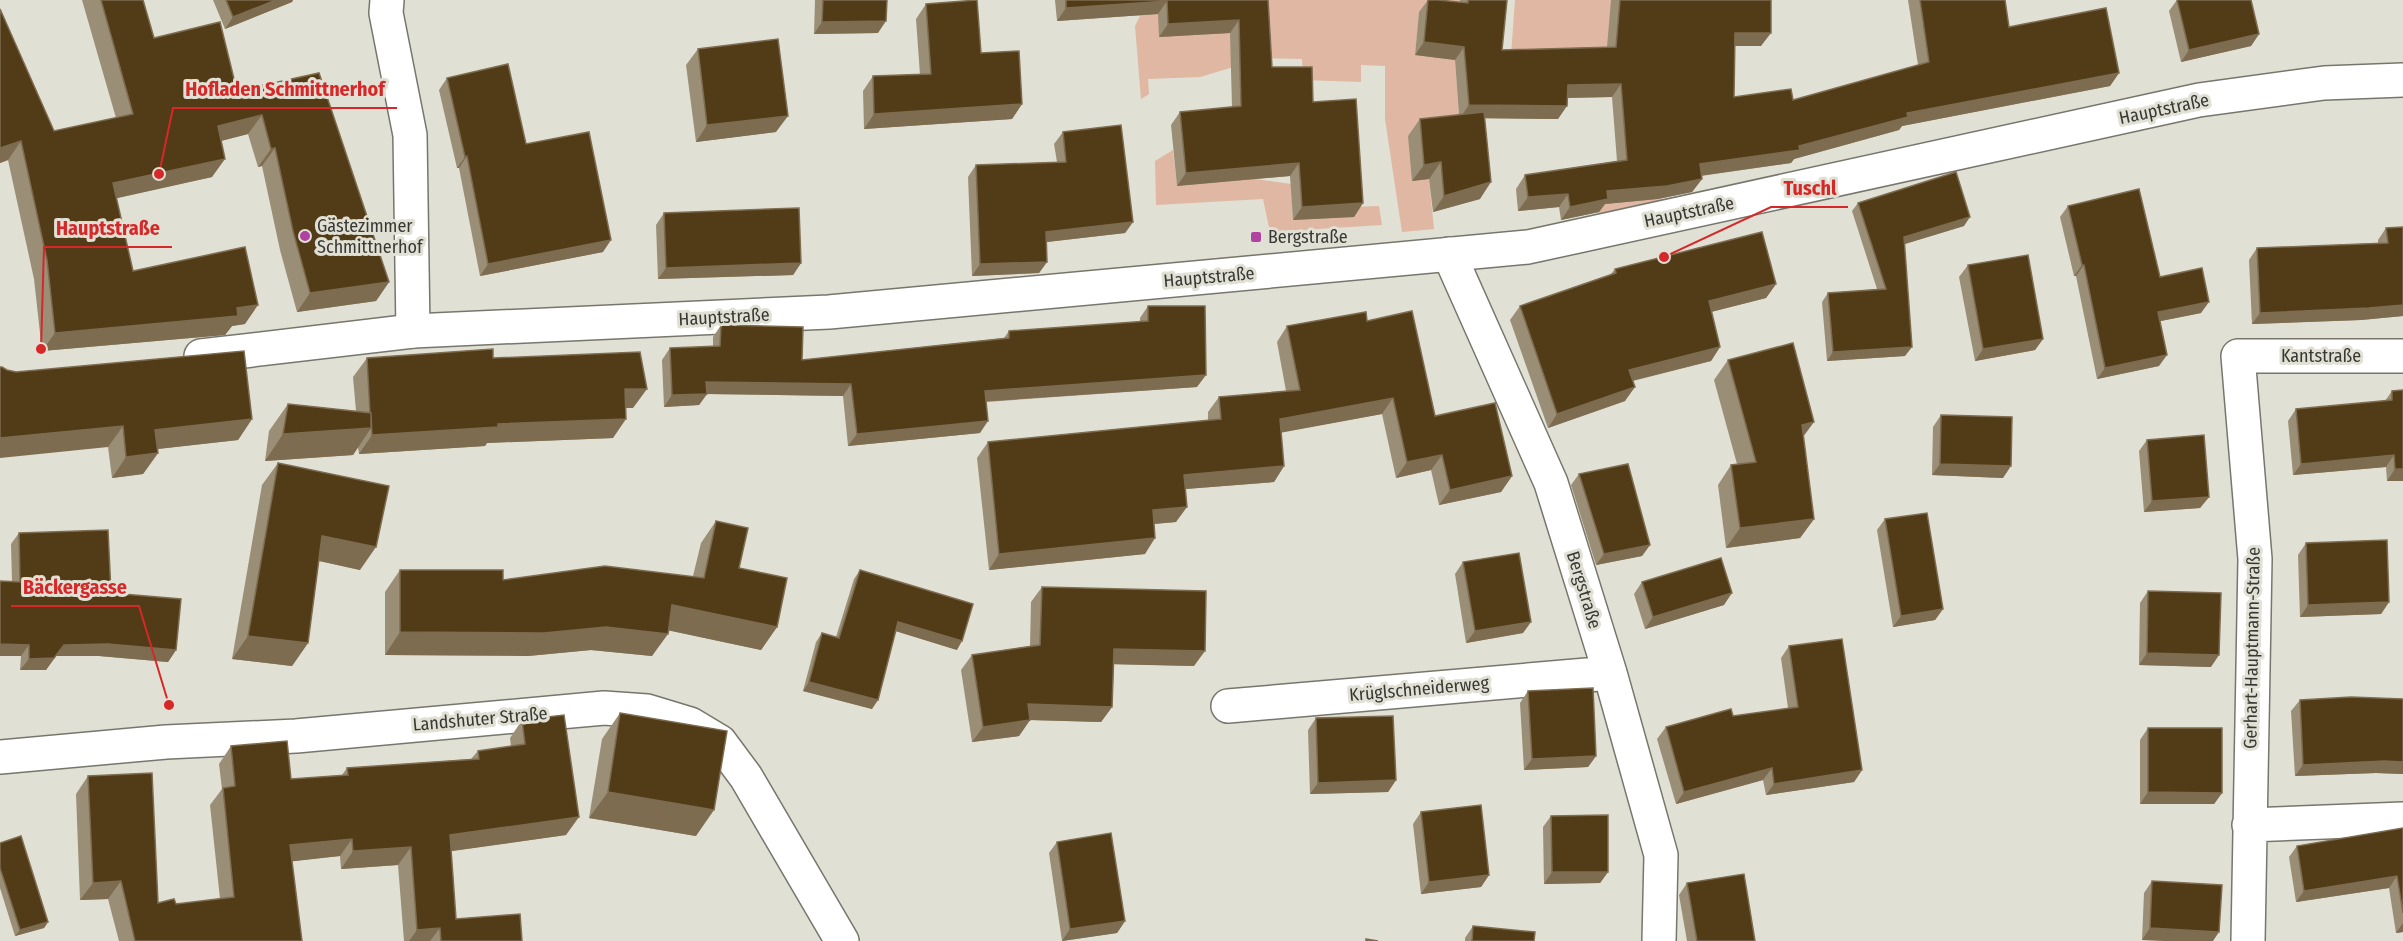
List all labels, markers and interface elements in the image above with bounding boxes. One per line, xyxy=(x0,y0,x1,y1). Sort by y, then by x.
callout: Hofladen Schmittnerhof xyxy=(173,70,397,108)
text: Hofladen Schmittnerhof xyxy=(185,77,386,101)
street label: Hauptstraße xyxy=(2117,89,2211,129)
callout: Tuschl xyxy=(1771,169,1848,207)
text: Tuschl xyxy=(1784,176,1837,200)
street label: Hauptstraße xyxy=(1642,192,1736,232)
callout: Hauptstraße xyxy=(44,209,172,247)
place label: Gästezimmer Schmittnerhof xyxy=(317,215,424,258)
text: Hauptstraße xyxy=(56,216,160,240)
place label: Bergstraße xyxy=(1268,226,1348,248)
marker: Gästezimmer Schmittnerhof xyxy=(298,229,312,243)
marker: Bergstraße xyxy=(1249,230,1263,244)
street label: Hauptstraße xyxy=(1163,262,1256,292)
street label: Hauptstraße xyxy=(678,304,770,330)
street label: Kantstraße xyxy=(2281,345,2361,367)
street label: Gerhart-Hauptmann-Straße xyxy=(2239,547,2265,749)
street label: Bergstraße xyxy=(1562,549,1606,631)
callout: Bäckergasse xyxy=(11,568,139,606)
text: Bäckergasse xyxy=(23,575,127,599)
street label: Krüglschneiderweg xyxy=(1348,672,1490,706)
street label: Landshuter Straße xyxy=(412,702,548,736)

